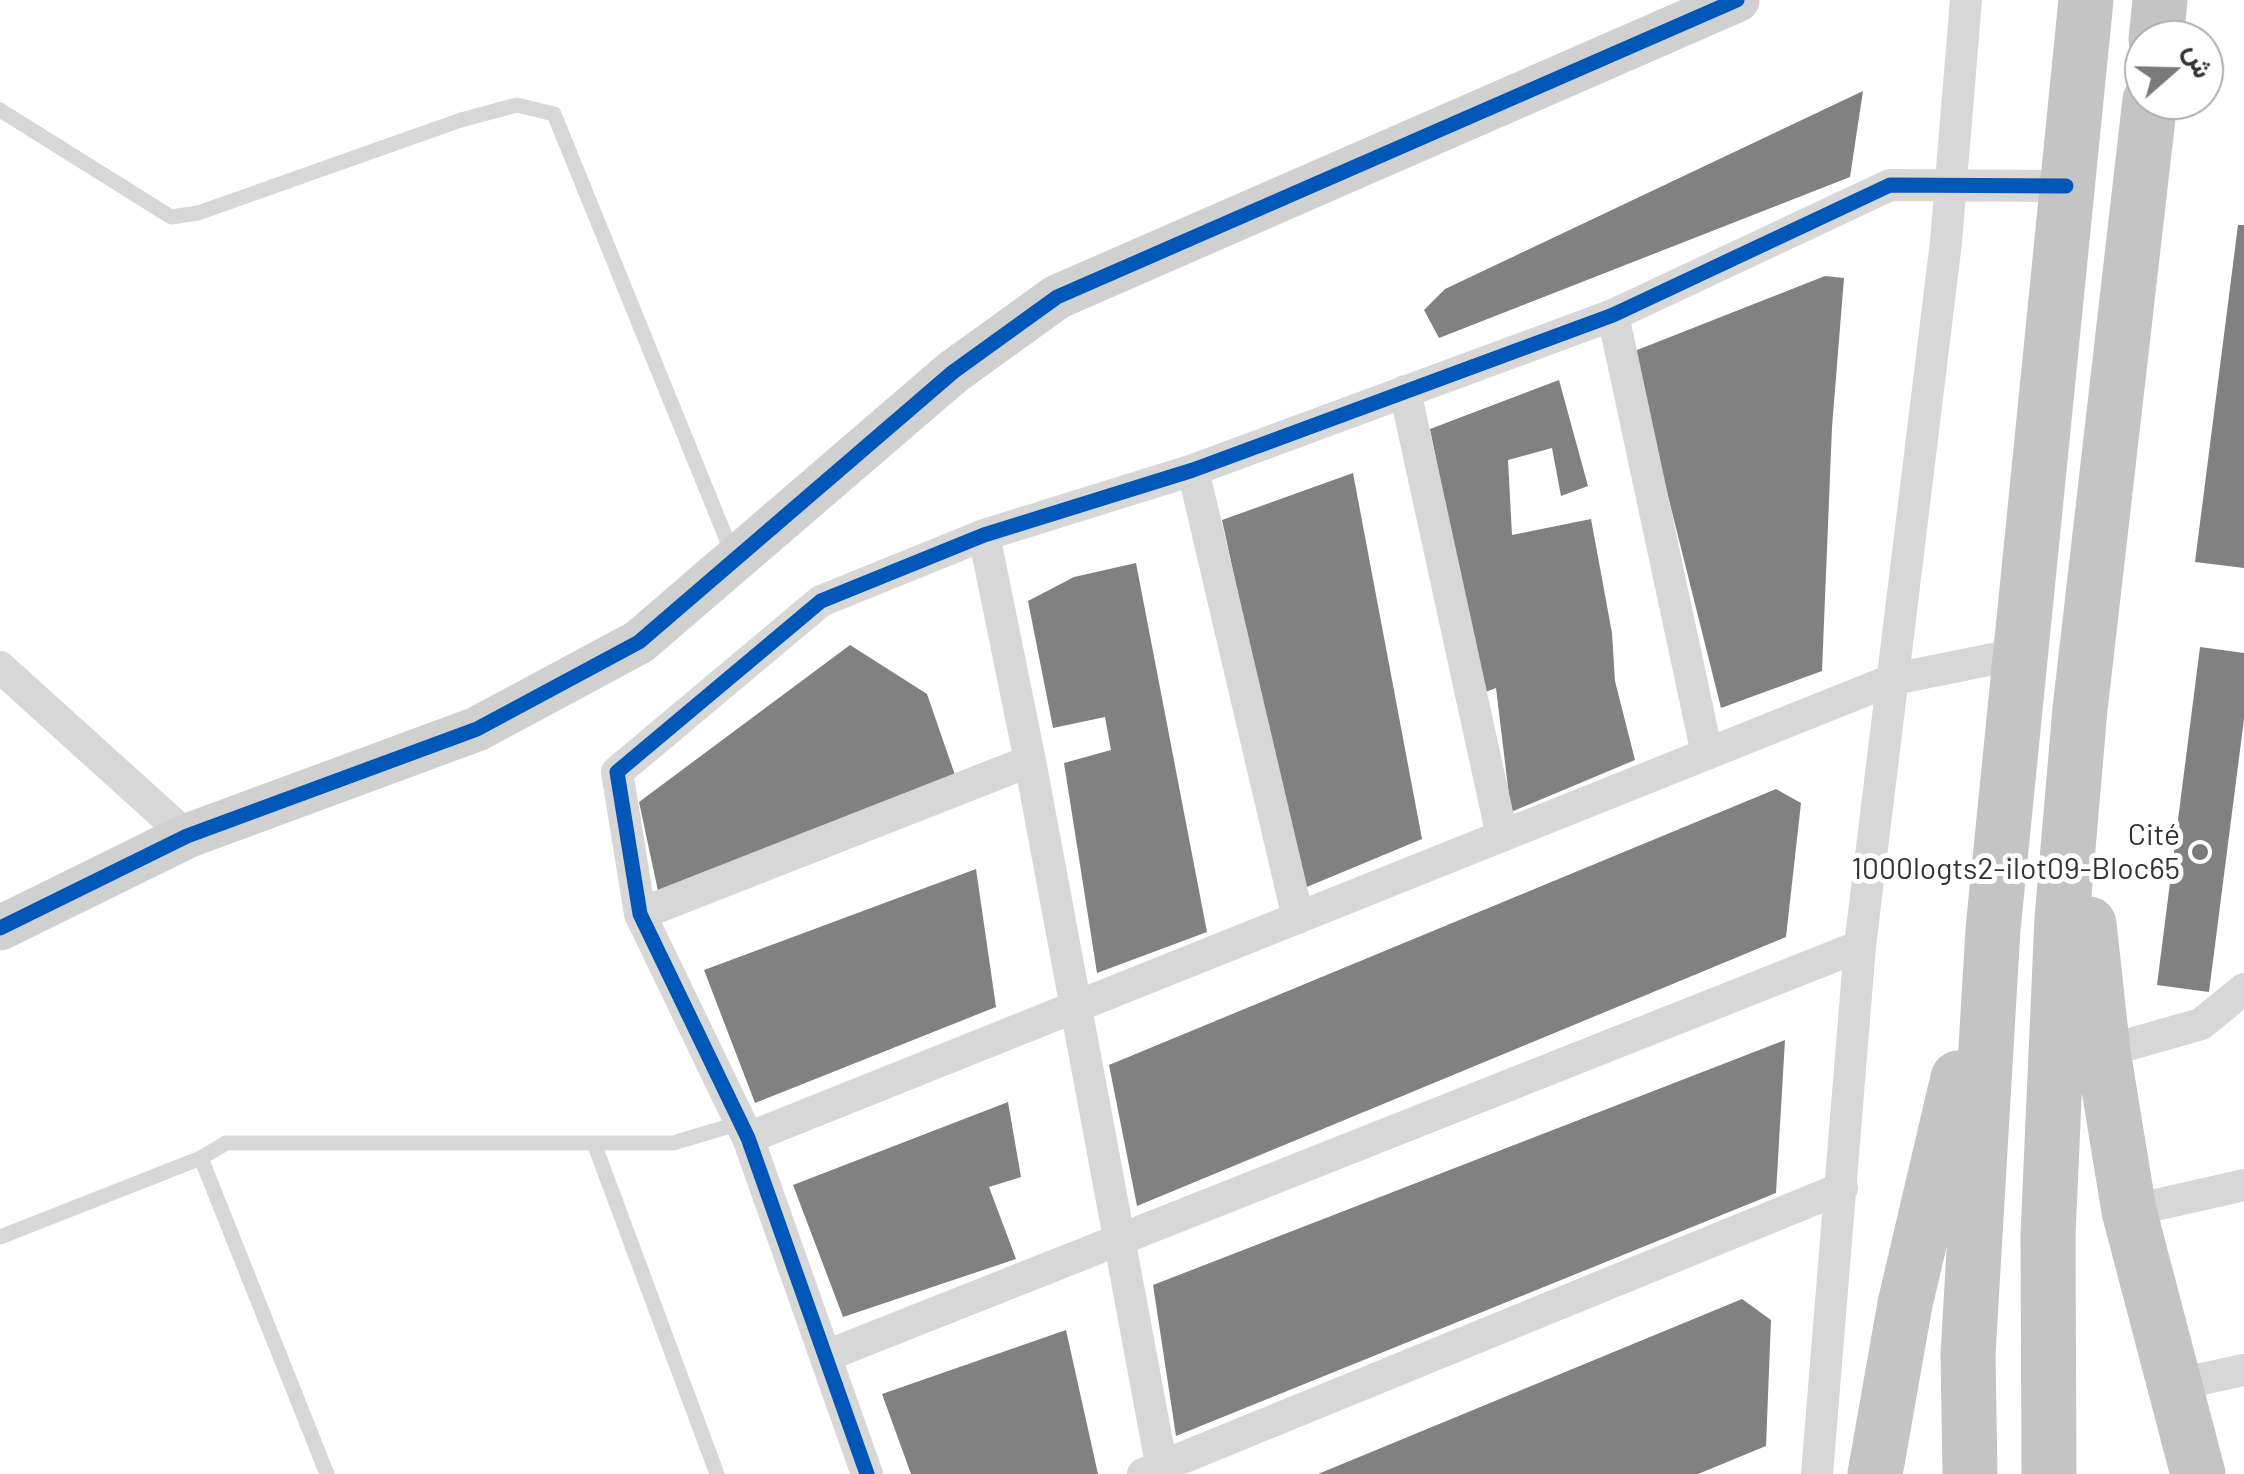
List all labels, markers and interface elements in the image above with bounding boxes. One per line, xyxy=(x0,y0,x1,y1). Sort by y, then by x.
north arrow xyxy=(2124,20,2224,120)
text: ش xyxy=(2179,39,2222,82)
place label: Cité 1000logts2-ilot09-Bloc65 xyxy=(1852,817,2180,888)
marker: Cité 1000logts2-ilot09-Bloc65 xyxy=(2189,841,2211,863)

